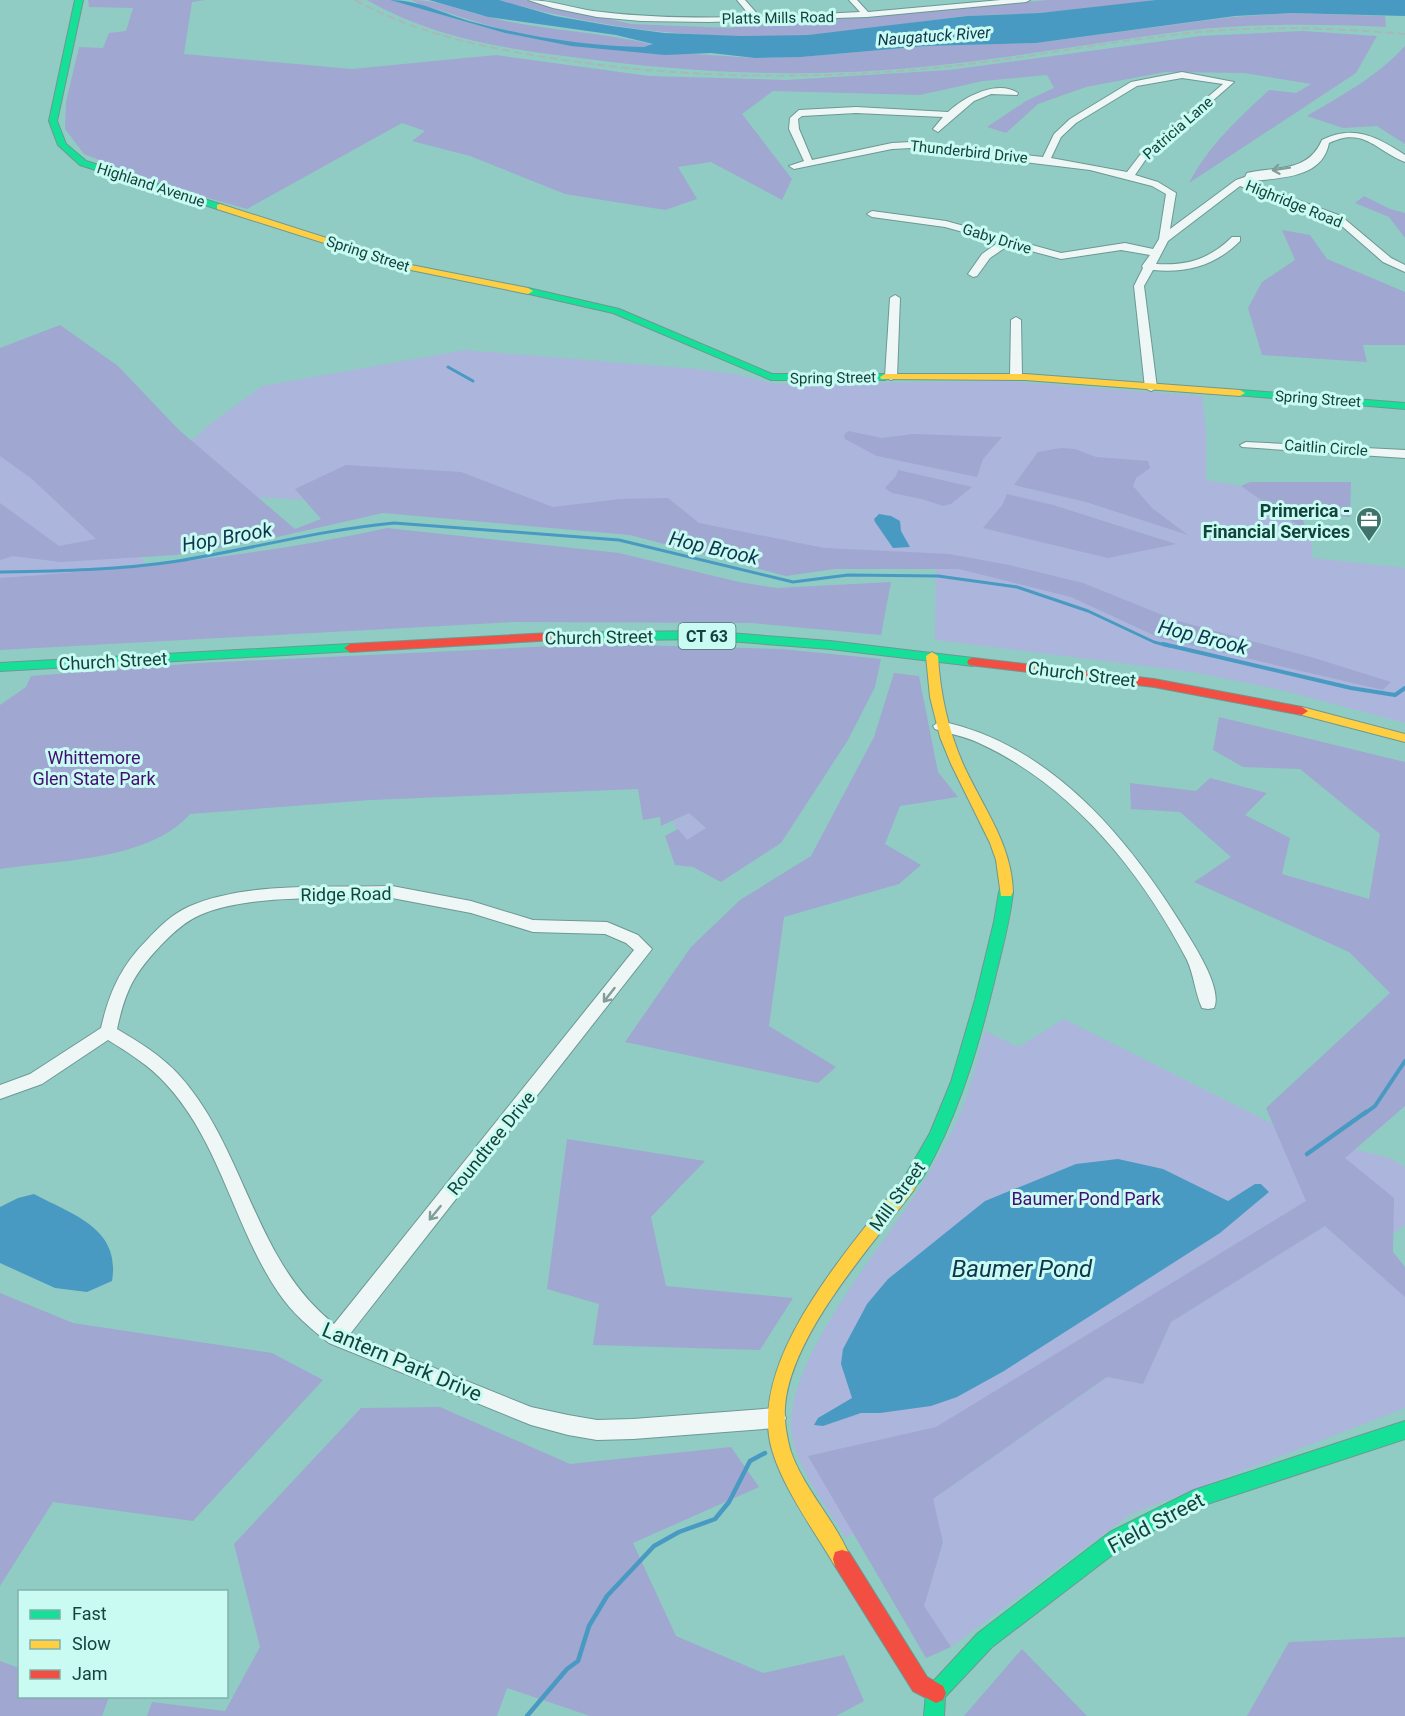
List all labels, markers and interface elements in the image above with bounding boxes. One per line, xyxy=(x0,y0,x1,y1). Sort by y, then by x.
street label: Platts Mills Road xyxy=(722,8,834,28)
water label: Naugatuck River xyxy=(877,23,992,49)
street label: Patricia Lane xyxy=(1139,93,1217,163)
street label: Thunderbird Drive xyxy=(909,137,1029,167)
street label: Highland Avenue xyxy=(95,159,207,211)
one-way arrow xyxy=(1272,164,1291,175)
street label: Highridge Road xyxy=(1243,176,1345,232)
street label: Gaby Drive xyxy=(960,220,1034,258)
street label: Spring Street xyxy=(324,232,412,276)
street label: Spring Street xyxy=(790,368,876,388)
street label: Spring Street xyxy=(1274,387,1362,411)
street label: Caitlin Circle xyxy=(1284,436,1368,460)
place label: Primerica - Financial Services xyxy=(1203,500,1350,542)
office icon: Primerica - Financial Services xyxy=(1354,505,1384,543)
water label: Hop Brook xyxy=(180,517,275,557)
water label: Hop Brook xyxy=(667,526,762,570)
water label: Hop Brook xyxy=(1156,614,1251,660)
road number: CT 63 xyxy=(678,623,736,649)
street label: Church Street xyxy=(544,626,654,648)
street label: Church Street xyxy=(58,648,168,674)
street label: Church Street xyxy=(1027,657,1137,691)
park label: Whittemore Glen State Park xyxy=(32,747,156,789)
street label: Ridge Road xyxy=(300,883,392,905)
one-way arrow xyxy=(602,987,615,1003)
street label: Roundtree Drive xyxy=(443,1087,539,1199)
street label: Mill Street xyxy=(865,1157,929,1235)
park label: Baumer Pond Park xyxy=(1011,1188,1161,1209)
one-way arrow xyxy=(428,1205,441,1221)
water label: Baumer Pond xyxy=(952,1255,1093,1283)
street label: Lantern Park Drive xyxy=(319,1318,485,1406)
street label: Field Street xyxy=(1104,1488,1208,1558)
legend xyxy=(18,1590,228,1698)
text: Fast xyxy=(72,1603,107,1624)
text: Slow xyxy=(72,1633,111,1654)
text: Jam xyxy=(72,1663,108,1684)

